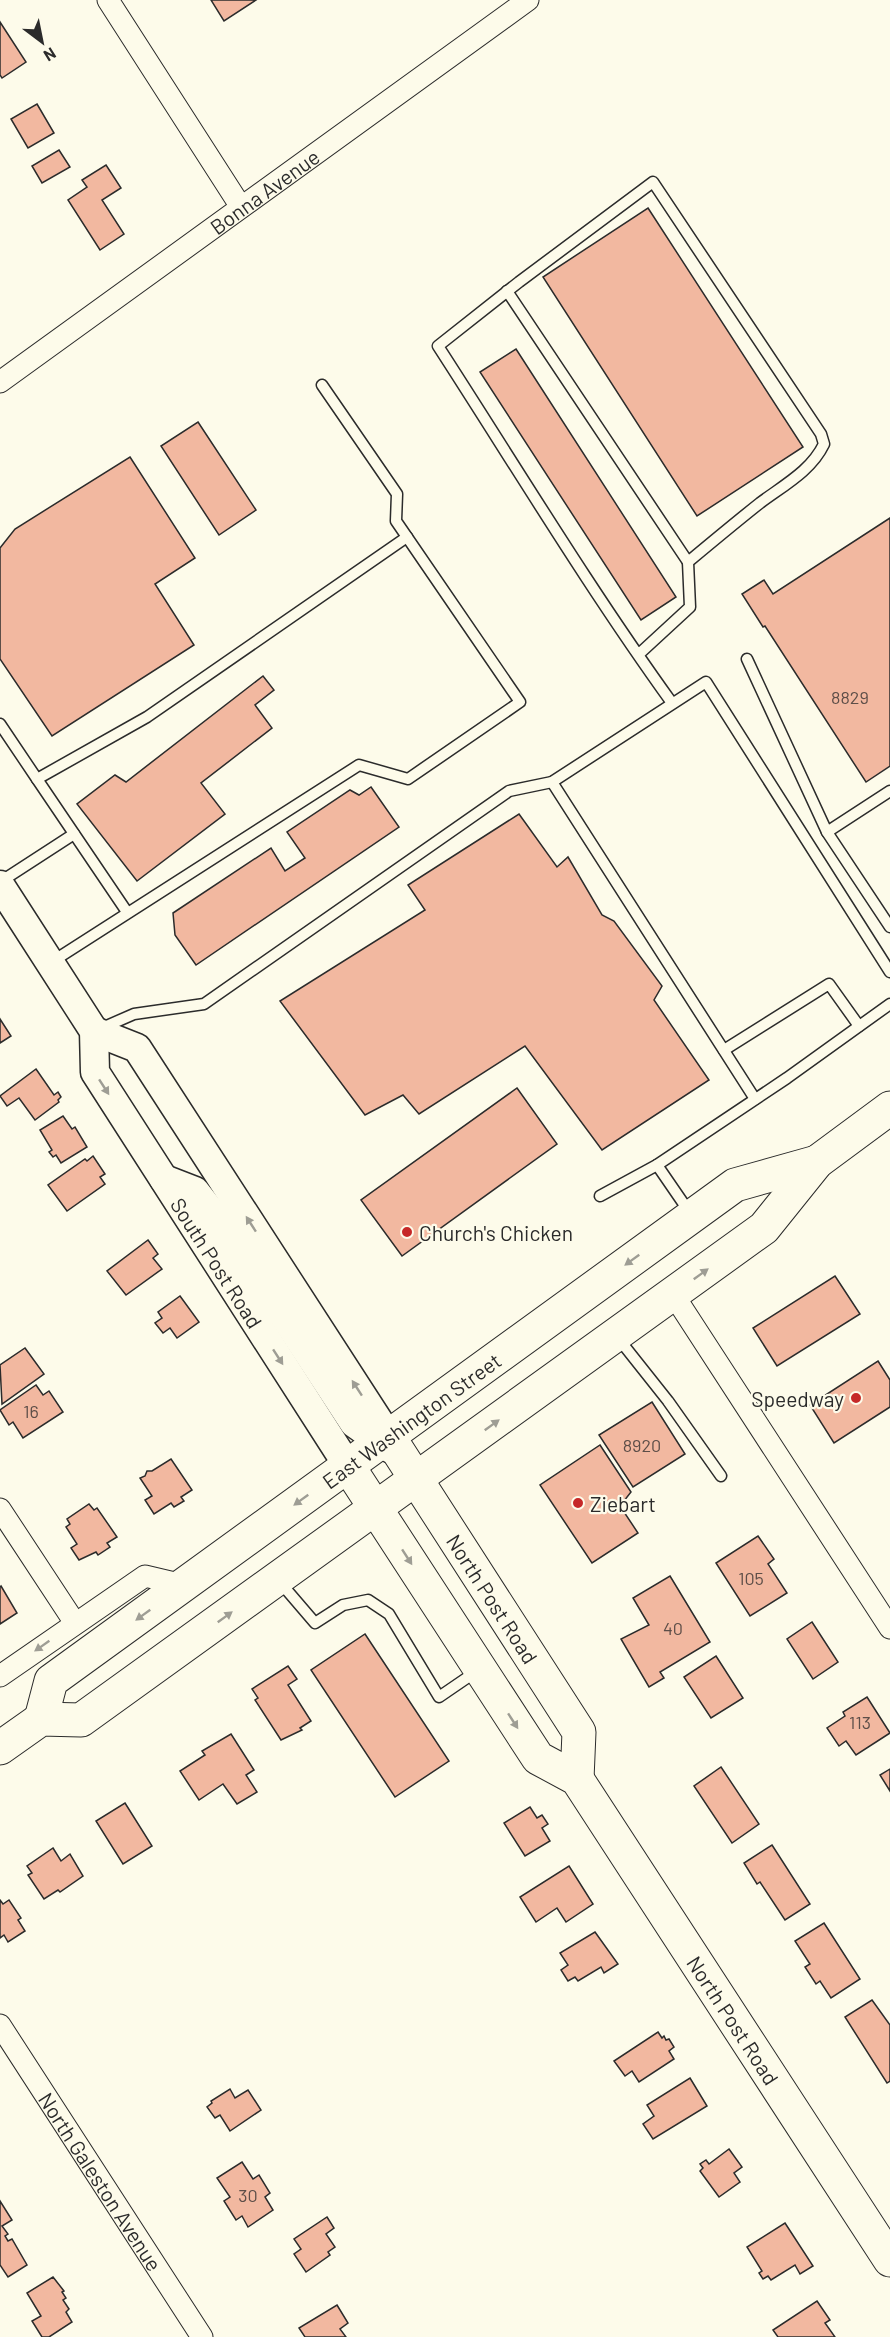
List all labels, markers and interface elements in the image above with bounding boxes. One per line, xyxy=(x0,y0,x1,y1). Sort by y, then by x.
north arrow xyxy=(12,12,72,72)
text: N xyxy=(41,44,60,66)
street label: Bonna Avenue xyxy=(205,143,324,239)
house number: 8829 xyxy=(831,686,869,708)
one-way arrow xyxy=(98,1079,109,1095)
street label: South Post Road xyxy=(166,1193,268,1332)
one-way arrow xyxy=(246,1216,257,1232)
place label: Church's Chicken xyxy=(419,1220,573,1245)
marker: Church's Chicken xyxy=(400,1225,414,1239)
one-way arrow xyxy=(624,1254,640,1266)
one-way arrow xyxy=(694,1268,709,1280)
street label: East Washington Street xyxy=(317,1347,505,1493)
one-way arrow xyxy=(272,1349,283,1365)
one-way arrow xyxy=(351,1380,363,1396)
place label: Speedway xyxy=(751,1386,844,1411)
marker: Speedway xyxy=(849,1391,863,1405)
house number: 16 xyxy=(23,1400,39,1422)
one-way arrow xyxy=(484,1419,500,1431)
house number: 8920 xyxy=(623,1434,661,1456)
place label: Ziebart xyxy=(590,1491,656,1516)
one-way arrow xyxy=(293,1494,309,1506)
marker: Ziebart xyxy=(571,1496,585,1510)
street label: North Post Road xyxy=(442,1529,544,1668)
one-way arrow xyxy=(402,1549,413,1566)
house number: 105 xyxy=(738,1567,764,1589)
one-way arrow xyxy=(135,1608,150,1620)
one-way arrow xyxy=(216,1611,232,1623)
house number: 40 xyxy=(663,1617,683,1639)
one-way arrow xyxy=(34,1640,50,1651)
house number: 113 xyxy=(849,1711,871,1733)
one-way arrow xyxy=(508,1713,519,1729)
street label: North Post Road xyxy=(683,1951,785,2089)
street label: North Galeston Avenue xyxy=(34,2087,168,2275)
house number: 30 xyxy=(238,2184,258,2206)

